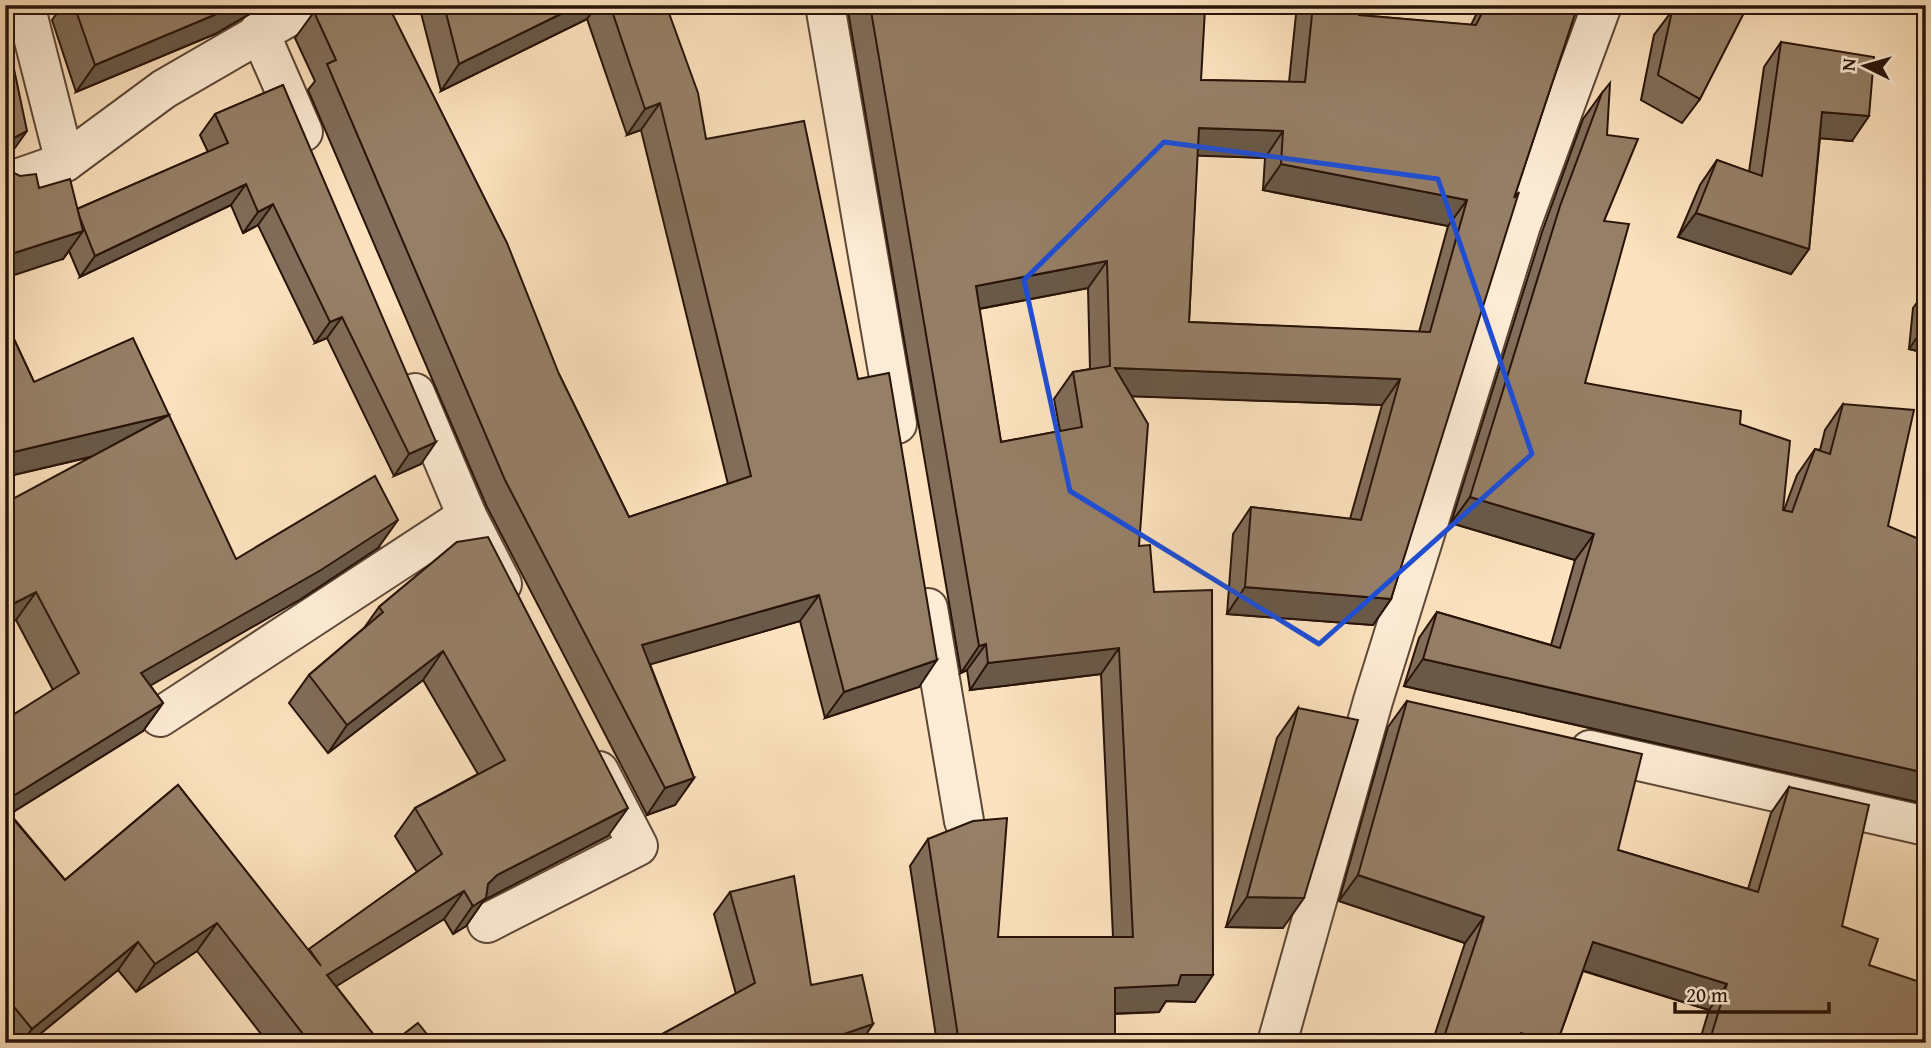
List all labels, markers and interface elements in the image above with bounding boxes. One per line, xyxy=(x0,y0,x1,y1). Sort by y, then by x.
north arrow xyxy=(1829,32,1899,102)
text: N xyxy=(1834,57,1863,72)
scale bar xyxy=(1675,971,1829,1015)
text: 20 m xyxy=(1686,979,1728,1010)

